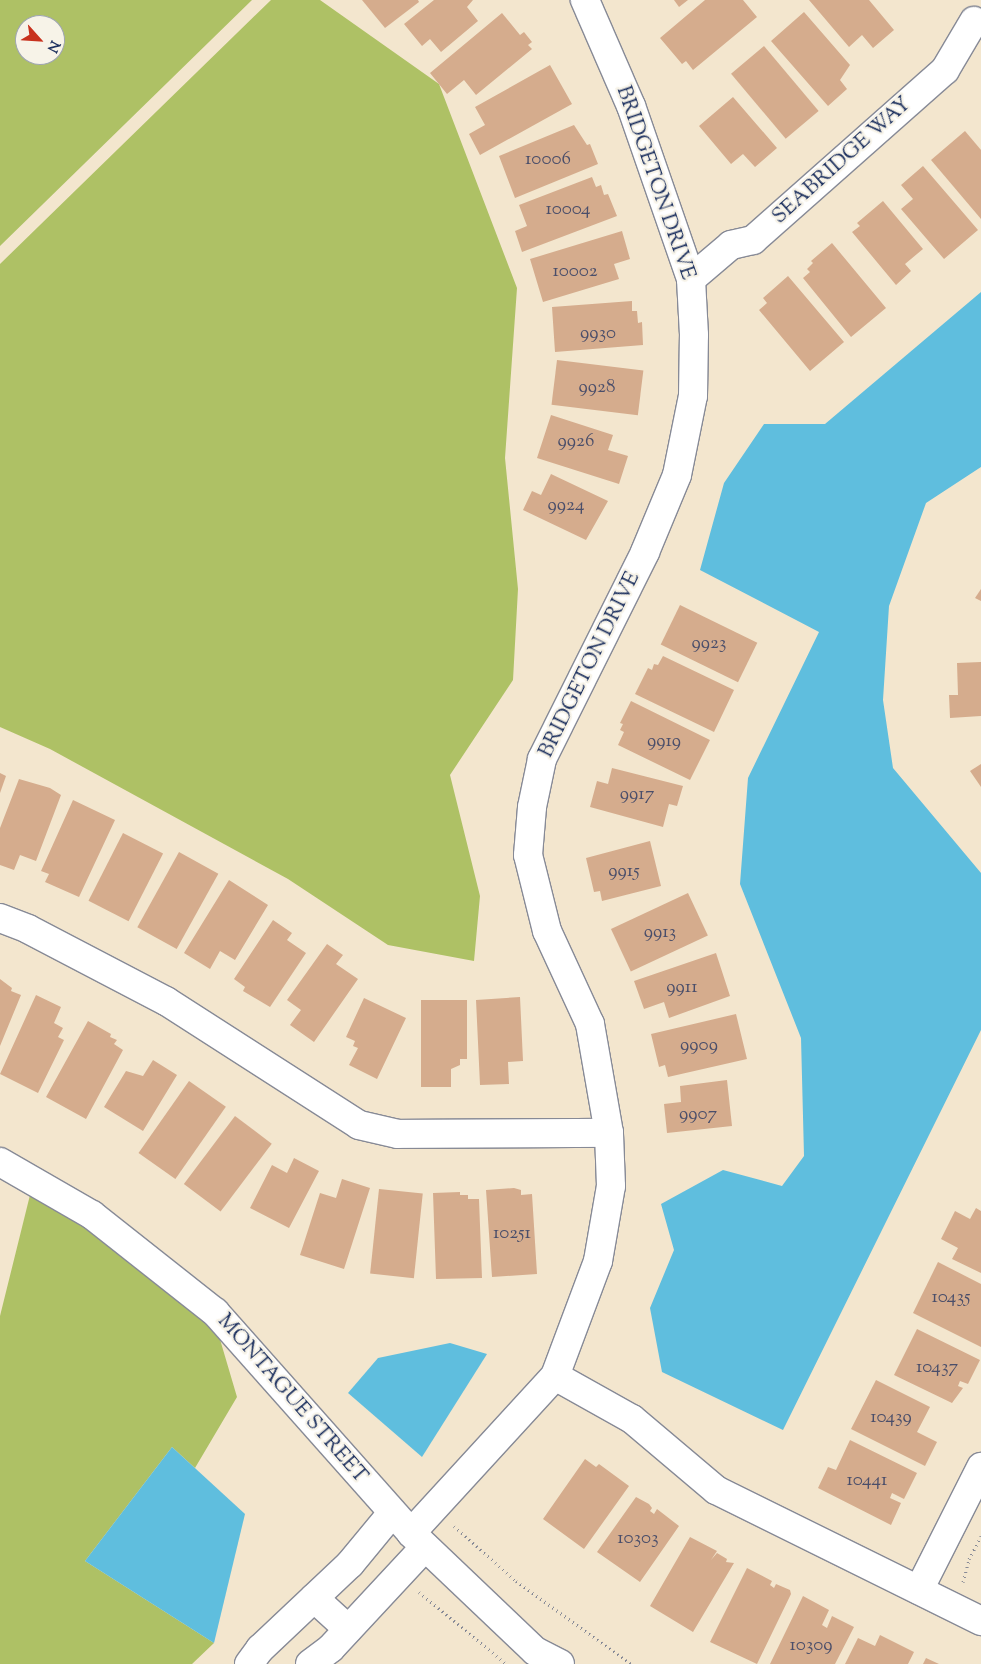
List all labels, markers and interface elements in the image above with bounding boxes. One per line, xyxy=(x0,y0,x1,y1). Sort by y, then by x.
north arrow xyxy=(15,15,65,65)
text: N xyxy=(41,37,64,56)
street label: BRIDGETON DRIVE xyxy=(610,83,700,283)
street label: SEABRIDGE WAY xyxy=(768,92,916,230)
house number: 10006 xyxy=(525,149,571,171)
house number: 10004 xyxy=(545,199,591,221)
house number: 10002 xyxy=(552,261,598,283)
house number: 9930 xyxy=(580,323,616,345)
house number: 9928 xyxy=(579,377,615,399)
house number: 9926 xyxy=(558,431,594,453)
house number: 9924 xyxy=(548,495,584,517)
street label: BRIDGETON DRIVE xyxy=(534,568,646,762)
house number: 9923 xyxy=(691,633,727,655)
house number: 9919 xyxy=(647,731,681,753)
house number: 9917 xyxy=(620,784,654,806)
house number: 9915 xyxy=(608,861,640,883)
house number: 9913 xyxy=(644,922,676,944)
house number: 9911 xyxy=(666,977,698,999)
house number: 9909 xyxy=(680,1035,718,1057)
house number: 9907 xyxy=(679,1104,717,1126)
house number: 10251 xyxy=(493,1223,531,1245)
house number: 10435 xyxy=(931,1287,971,1309)
street label: MONTAGUE STREET xyxy=(212,1309,372,1489)
house number: 10437 xyxy=(916,1357,958,1379)
house number: 10439 xyxy=(870,1407,912,1429)
house number: 10441 xyxy=(846,1470,888,1492)
house number: 10303 xyxy=(617,1528,659,1550)
house number: 10309 xyxy=(789,1635,833,1657)

